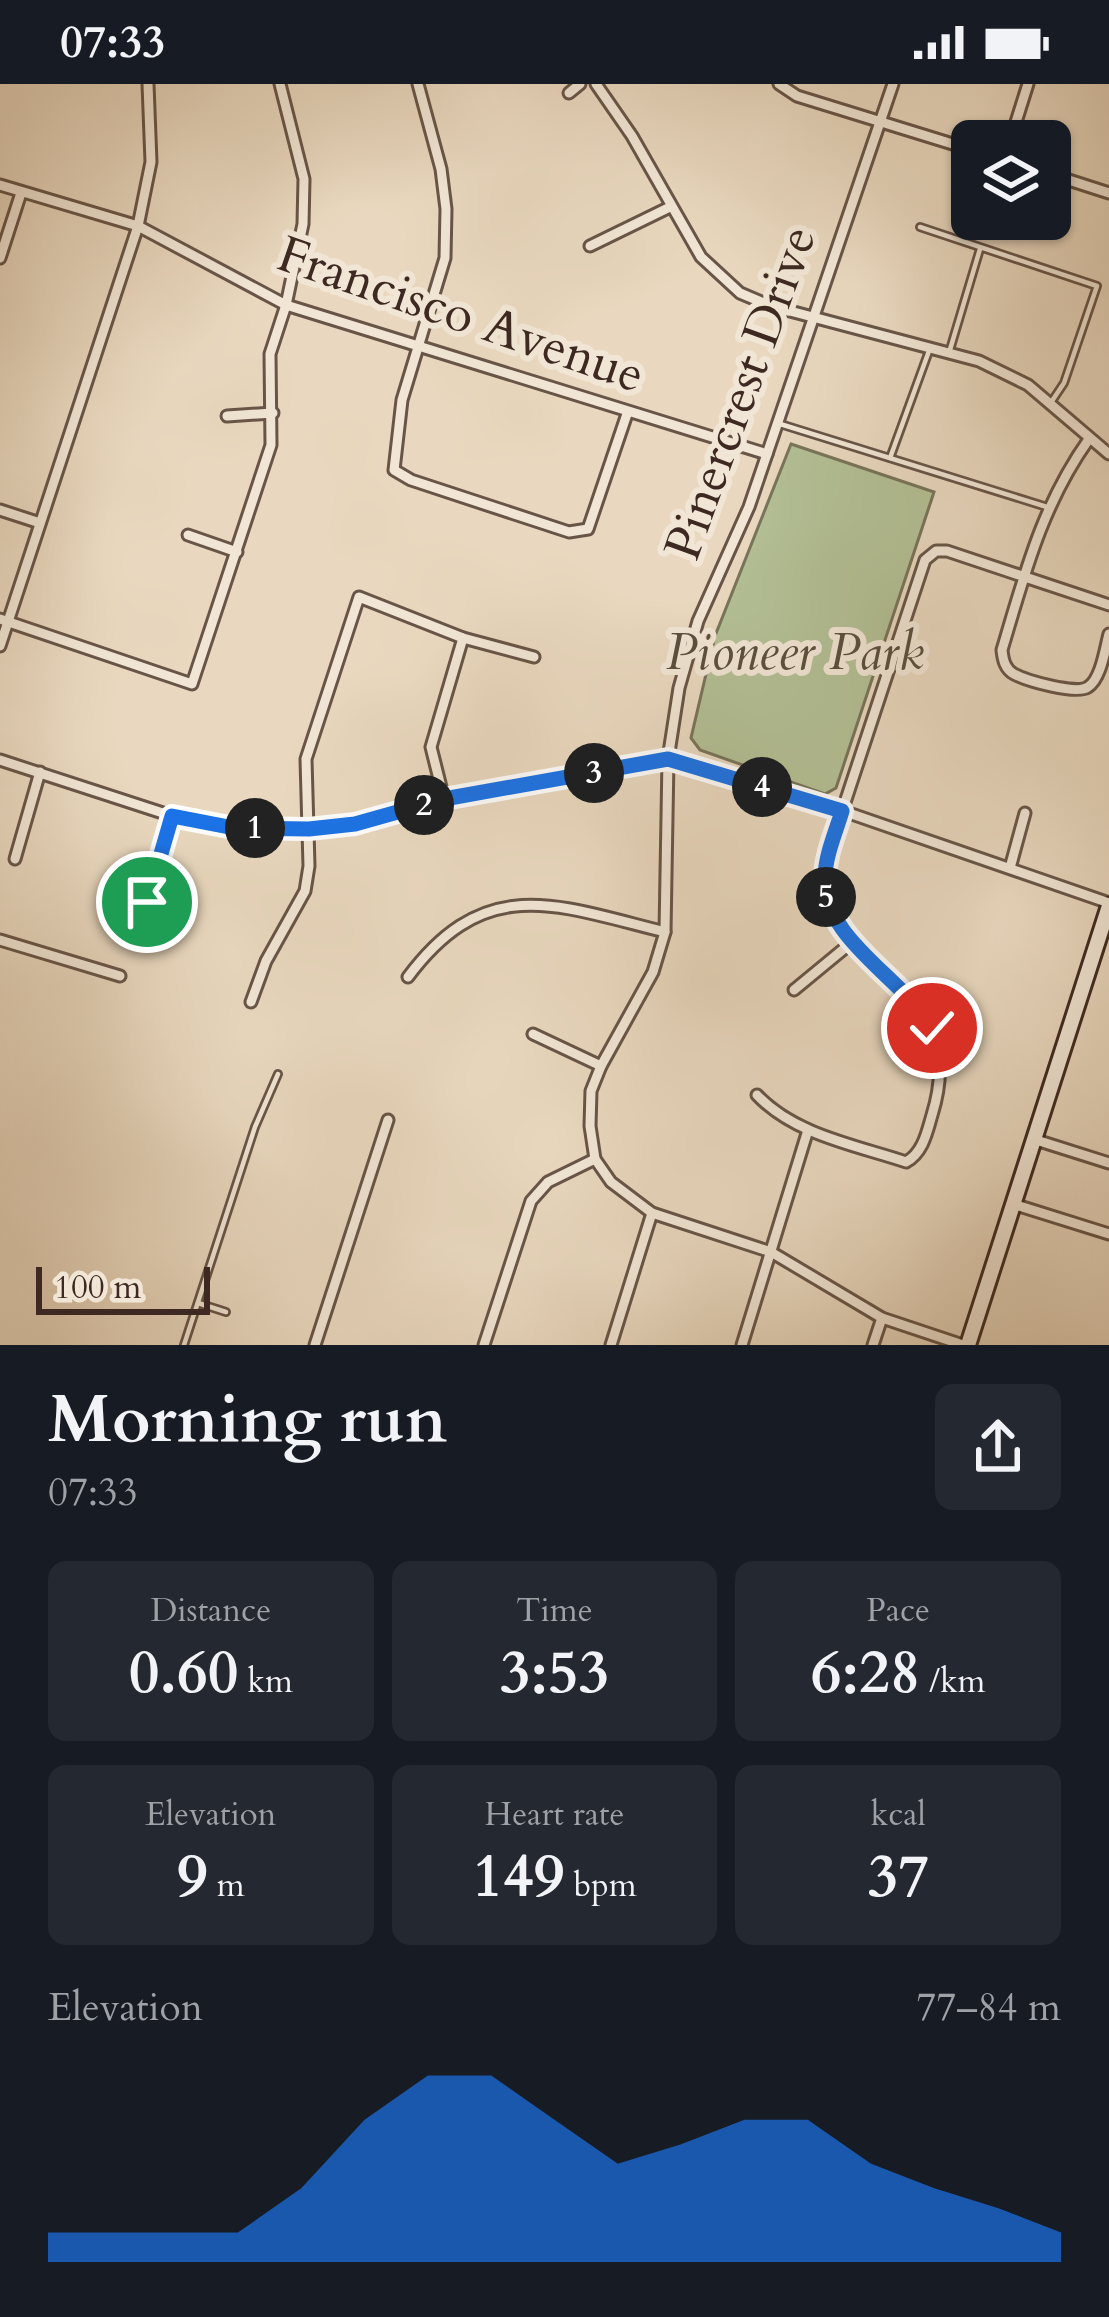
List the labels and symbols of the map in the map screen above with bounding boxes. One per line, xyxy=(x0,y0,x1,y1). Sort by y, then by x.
street label: Pinercrest Drive xyxy=(648,216,834,570)
street label: Francisco Avenue xyxy=(268,220,654,410)
park label: Pioneer Park xyxy=(666,618,924,688)
pin: 3 xyxy=(564,743,624,803)
pin: 4 xyxy=(732,757,792,817)
pin: 2 xyxy=(394,775,454,835)
pin: 1 xyxy=(225,798,285,858)
pin xyxy=(96,851,198,953)
pin: 5 xyxy=(796,867,856,927)
pin xyxy=(881,977,983,1079)
scale bar xyxy=(36,1261,210,1314)

